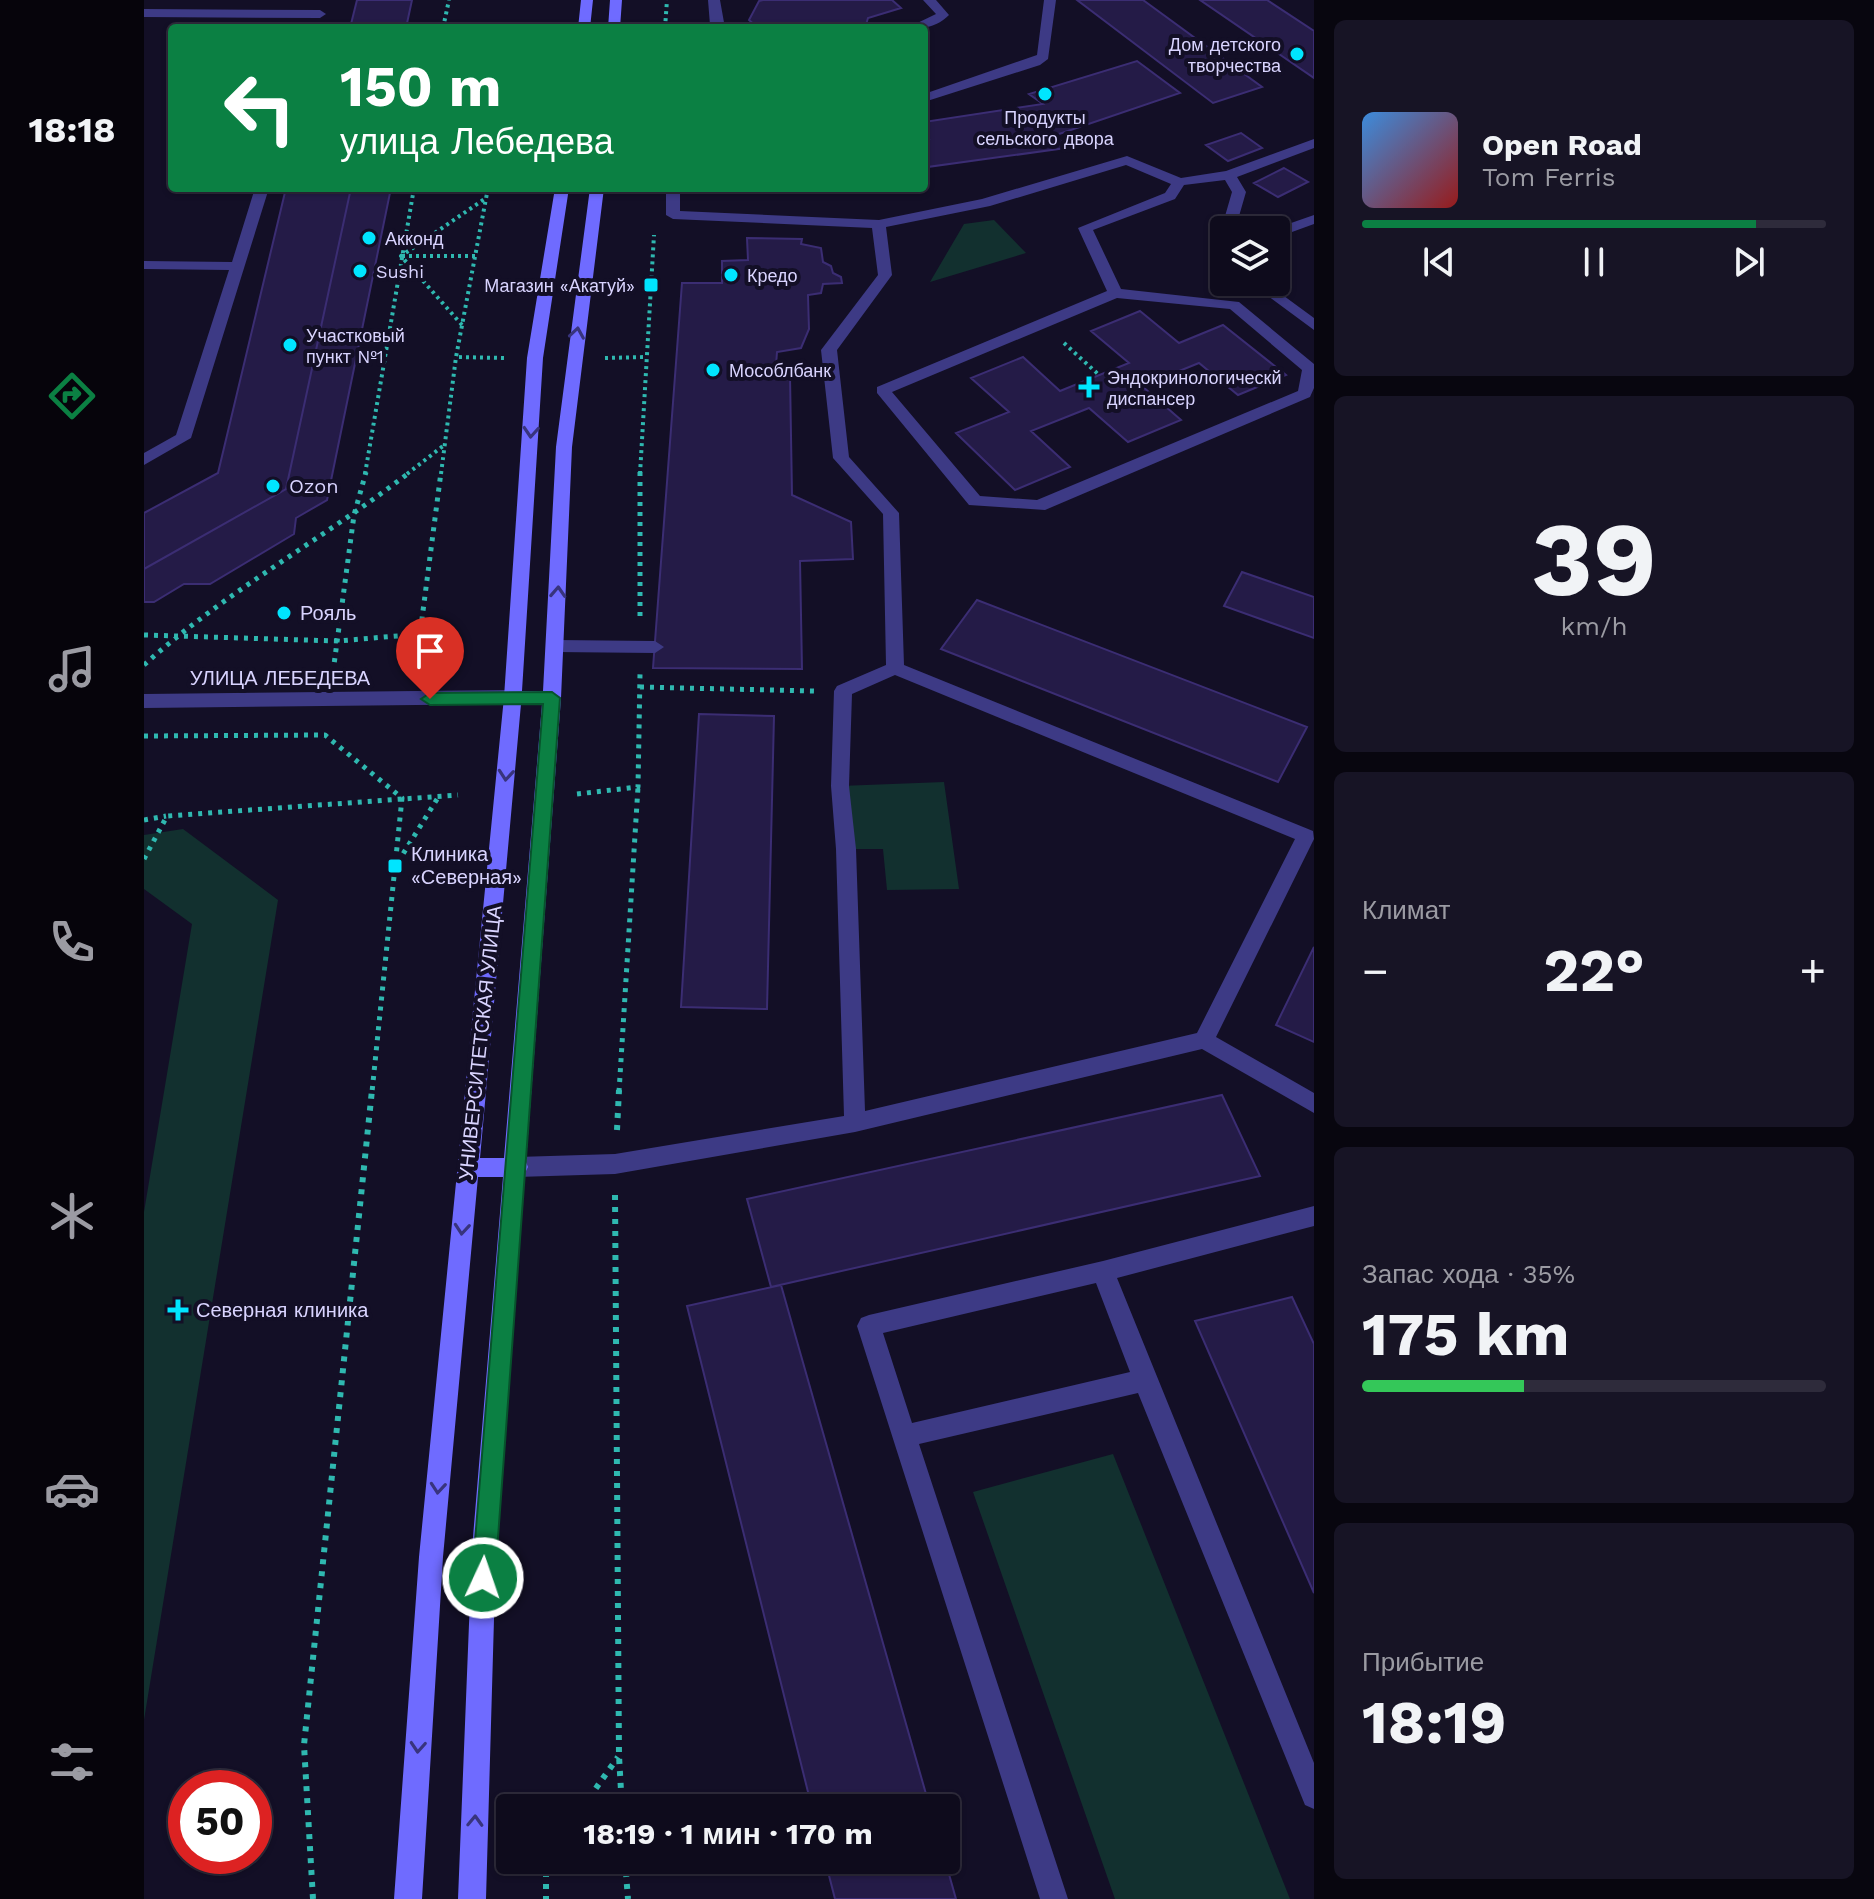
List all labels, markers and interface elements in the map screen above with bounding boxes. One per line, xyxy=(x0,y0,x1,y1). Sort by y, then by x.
place label: Дом детского творчества xyxy=(1169,34,1282,76)
marker: Дом детского творчества xyxy=(1288,45,1306,63)
text: 150 m xyxy=(340,54,502,120)
icon: left xyxy=(208,56,312,160)
marker: Продукты сельского двора xyxy=(1036,85,1054,103)
place label: Продукты сельского двора xyxy=(976,107,1115,149)
text: 18:18 xyxy=(28,109,116,151)
text: улица Лебедева xyxy=(340,121,614,163)
text: Open Road xyxy=(1482,127,1642,162)
text: Tom Ferris xyxy=(1482,162,1615,192)
map controls xyxy=(1210,216,1290,296)
button: layers xyxy=(1210,216,1290,296)
place label: Акконд xyxy=(385,228,444,249)
marker: Акконд xyxy=(360,229,378,247)
icon: previous xyxy=(1417,240,1461,284)
icon: pause xyxy=(1572,240,1616,284)
icon: next xyxy=(1727,240,1771,284)
place label: Sushi xyxy=(376,261,424,282)
marker: Sushi xyxy=(351,262,369,280)
place label: Кредо xyxy=(747,265,798,286)
marker: Кредо xyxy=(722,266,740,284)
place label: Магазин «Акатуй» xyxy=(484,275,635,296)
marker: Магазин «Акатуй» xyxy=(642,276,660,294)
place label: Участковый пункт №1 xyxy=(306,325,405,367)
one-way arrow xyxy=(567,326,584,340)
marker: Участковый пункт №1 xyxy=(281,336,299,354)
place label: Мособлбанк xyxy=(729,360,831,381)
marker: Мособлбанк xyxy=(704,361,722,379)
place label: Эндокринологическй диспансер xyxy=(1107,367,1282,409)
icon: directions xyxy=(44,368,100,424)
marker: Эндокринологическй диспансер xyxy=(1078,376,1100,398)
one-way arrow xyxy=(522,426,539,439)
place label: Ozon xyxy=(289,474,339,498)
marker: Ozon xyxy=(264,477,282,495)
text: 39 xyxy=(1531,498,1657,620)
one-way arrow xyxy=(549,585,566,598)
place label: Рояль xyxy=(300,601,357,625)
marker: Рояль xyxy=(275,604,293,622)
text: km/h xyxy=(1561,611,1627,641)
pin xyxy=(396,617,464,699)
icon: arrive xyxy=(408,629,452,673)
icon: music xyxy=(44,641,100,697)
street label: УЛИЦА ЛЕБЕДЕВА xyxy=(190,666,371,690)
one-way arrow xyxy=(498,769,515,782)
place label: Клиника «Северная» xyxy=(411,842,522,889)
marker: Клиника «Северная» xyxy=(386,857,404,875)
text: Климат xyxy=(1362,895,1451,925)
street label: УНИВЕРСИТЕТСКАЯ УЛИЦА xyxy=(454,904,506,1182)
icon: phone xyxy=(44,914,100,970)
text: 22° xyxy=(1543,935,1645,1006)
text: − xyxy=(1362,945,1389,997)
text: + xyxy=(1799,945,1826,997)
icon: climate xyxy=(44,1188,100,1244)
one-way arrow xyxy=(453,1223,470,1236)
text: Запас хода · 35% xyxy=(1362,1259,1575,1289)
place label: Северная клиника xyxy=(196,1298,369,1322)
marker: Северная клиника xyxy=(167,1299,189,1321)
text: 175 km xyxy=(1362,1299,1570,1370)
icon: car xyxy=(44,1461,100,1517)
one-way arrow xyxy=(429,1482,446,1495)
position arrow xyxy=(441,1536,525,1620)
text: Прибытие xyxy=(1362,1647,1484,1677)
text: 18:19 xyxy=(1362,1687,1506,1758)
icon: filters xyxy=(44,1734,100,1790)
one-way arrow xyxy=(410,1741,427,1754)
speed limit sign: 50 xyxy=(168,1770,272,1874)
one-way arrow xyxy=(466,1814,483,1827)
text: 18:19 · 1 мин · 170 m xyxy=(583,1816,873,1851)

